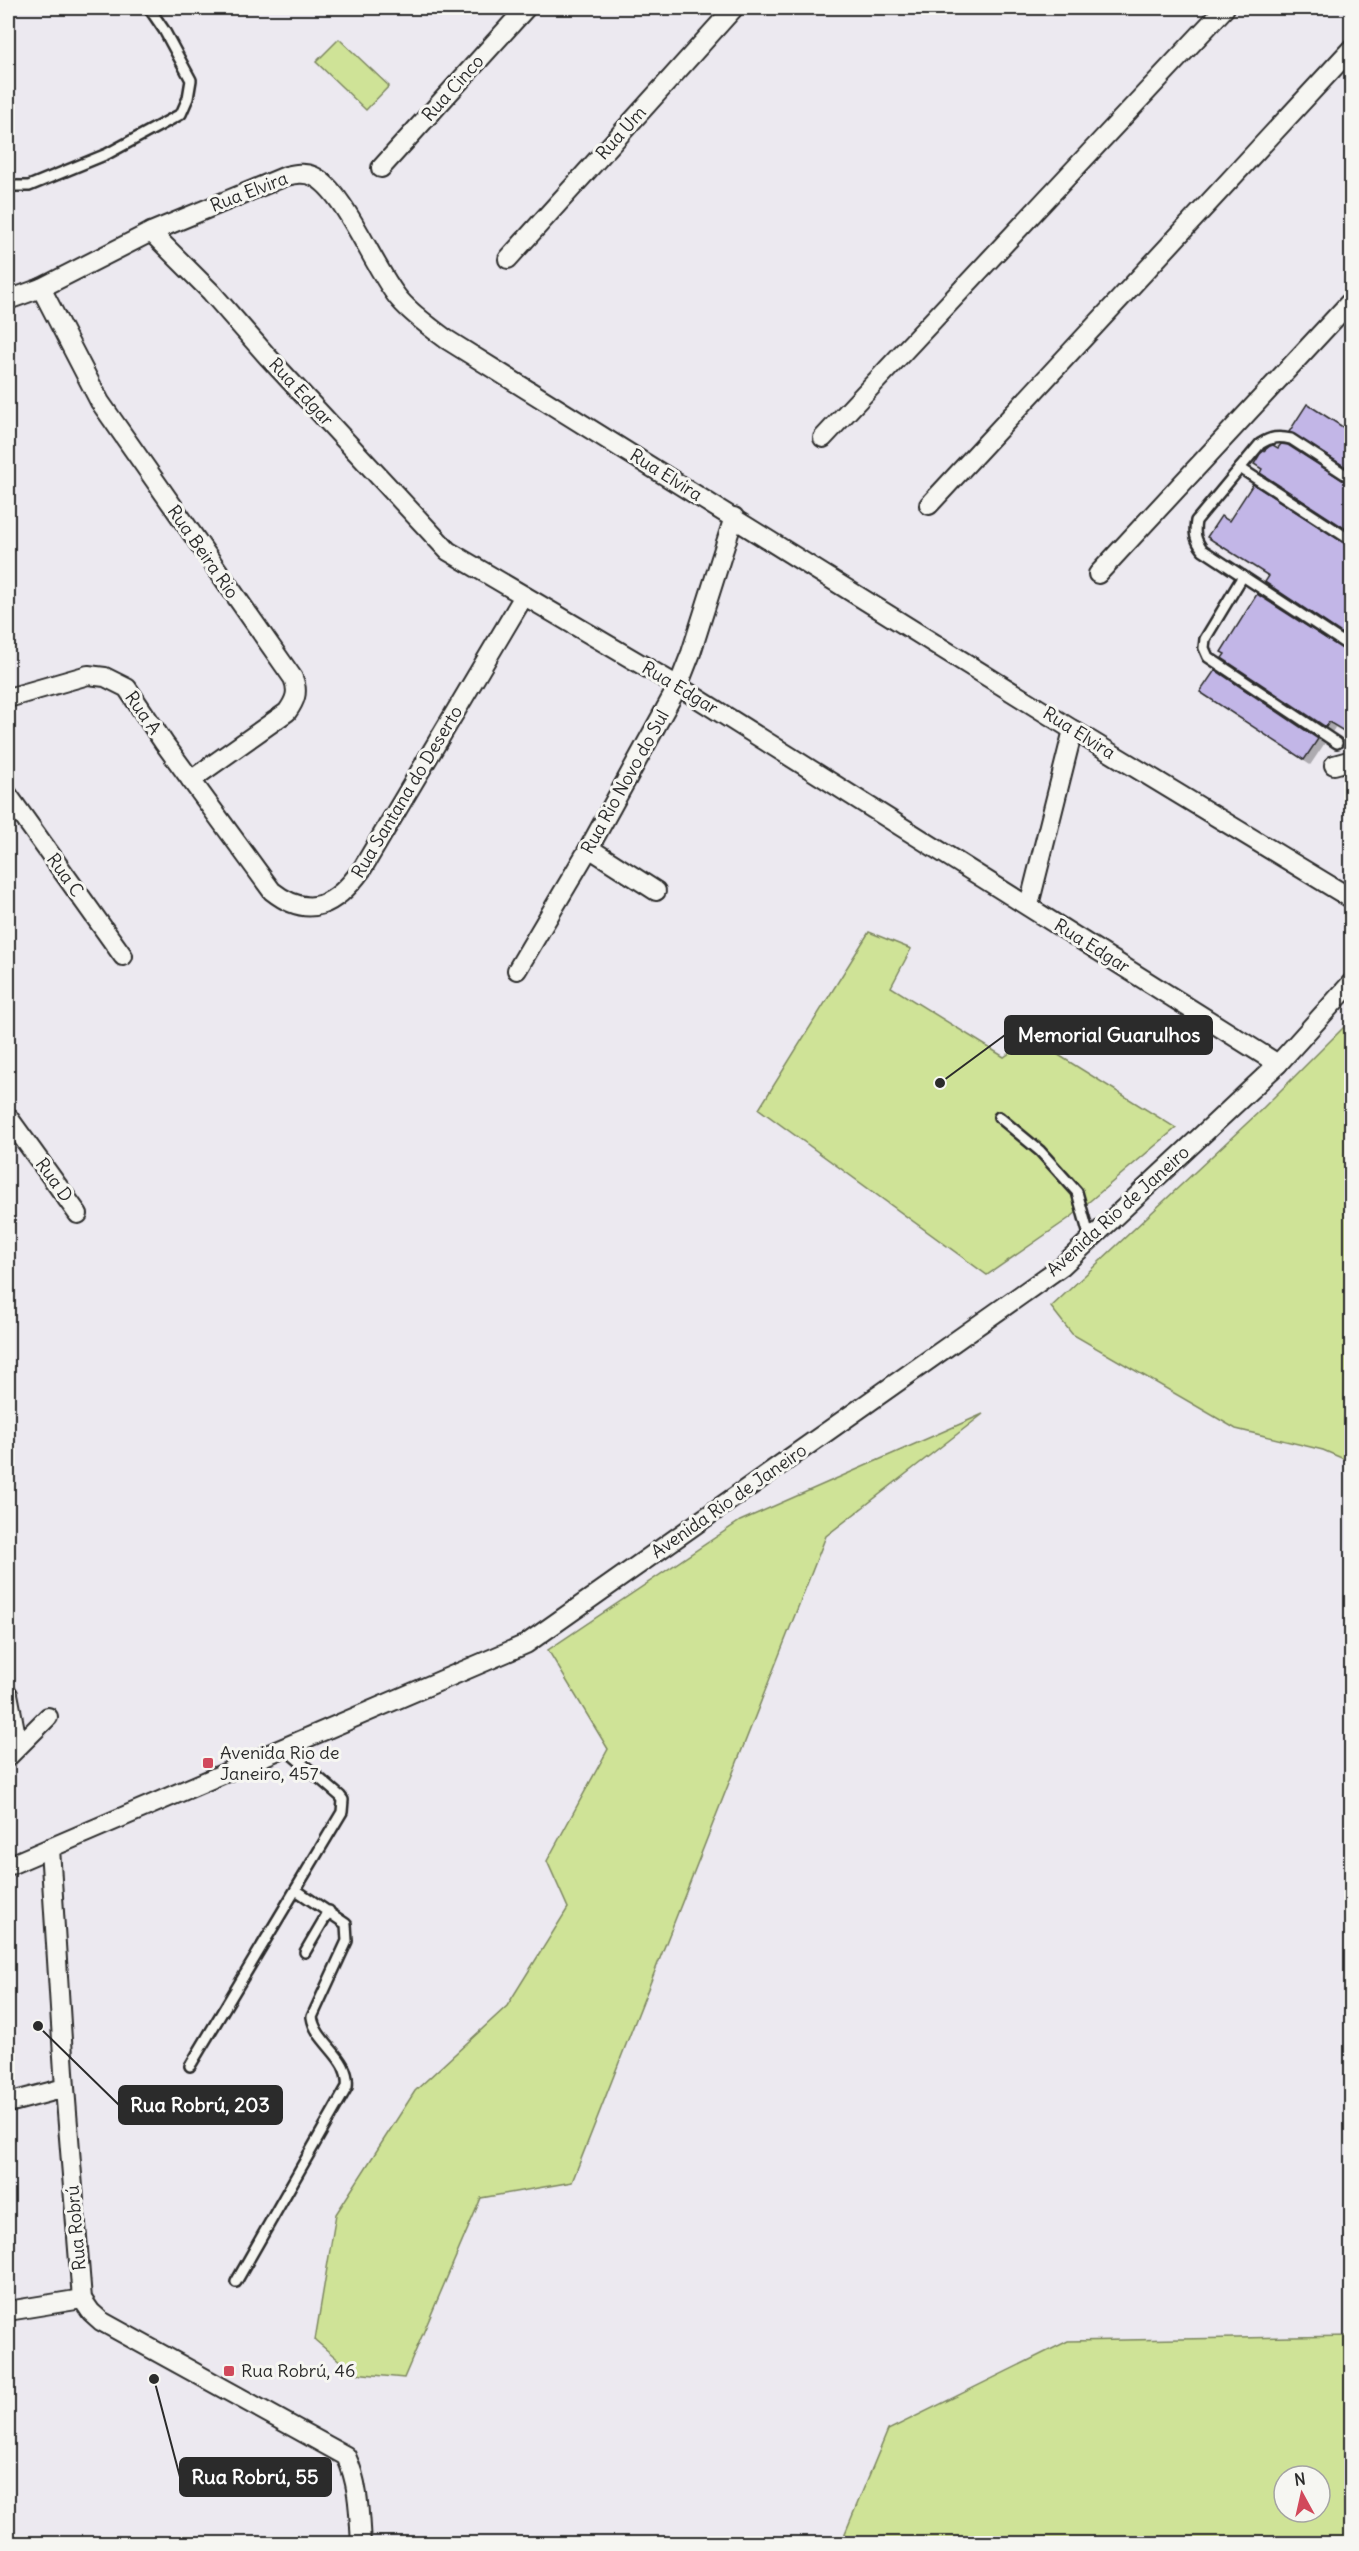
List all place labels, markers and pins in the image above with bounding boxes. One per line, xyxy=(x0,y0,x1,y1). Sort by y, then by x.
callout: Memorial Guarulhos xyxy=(1005,1016,1212,1054)
place label: Avenida Rio de Janeiro, 457 xyxy=(220,1741,340,1785)
marker: Avenida Rio de Janeiro, 457 xyxy=(201,1756,215,1770)
callout: Rua Robrú, 203 xyxy=(119,2086,282,2124)
place label: Rua Robrú, 46 xyxy=(241,2359,355,2382)
marker: Rua Robrú, 46 xyxy=(222,2364,236,2378)
callout: Rua Robrú, 55 xyxy=(180,2458,331,2496)

